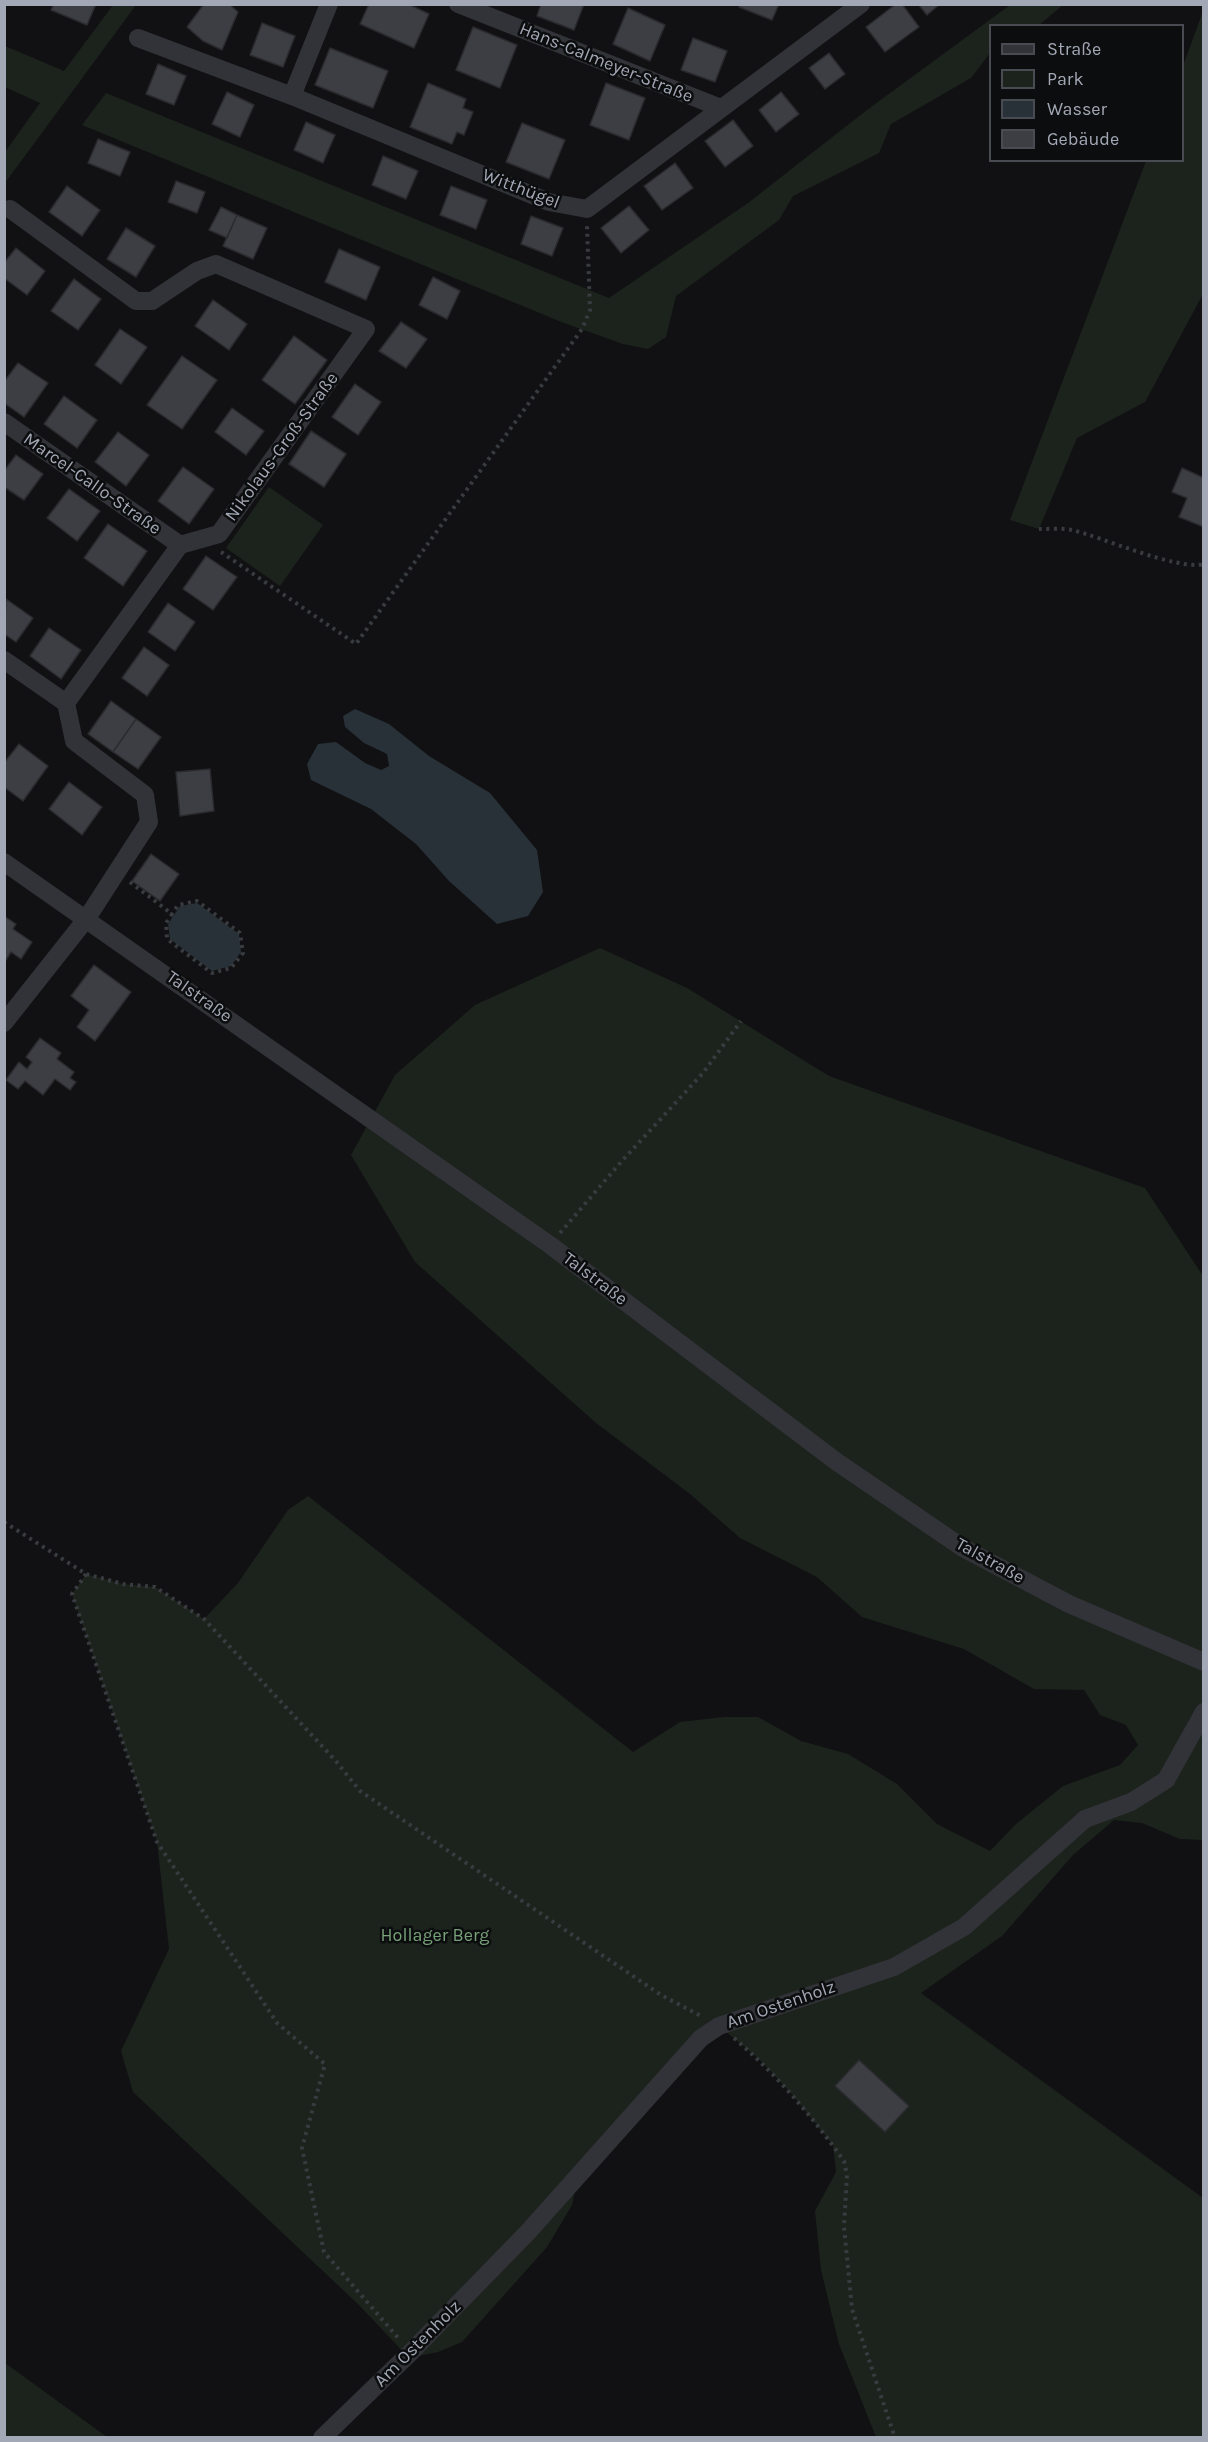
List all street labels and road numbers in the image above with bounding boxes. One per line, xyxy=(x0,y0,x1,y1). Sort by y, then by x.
street label: Hans-Calmeyer-Straße xyxy=(516,18,696,108)
street label: Witthügel xyxy=(479,164,563,214)
street label: Nikolaus-Groß-Straße xyxy=(221,368,343,526)
street label: Marcel-Callo-Straße xyxy=(19,428,165,540)
street label: Talstraße xyxy=(162,967,236,1027)
street label: Talstraße xyxy=(558,1248,632,1310)
street label: Talstraße xyxy=(952,1533,1028,1589)
street label: Am Ostenholz xyxy=(724,1976,838,2034)
street label: Am Ostenholz xyxy=(370,2296,466,2392)

